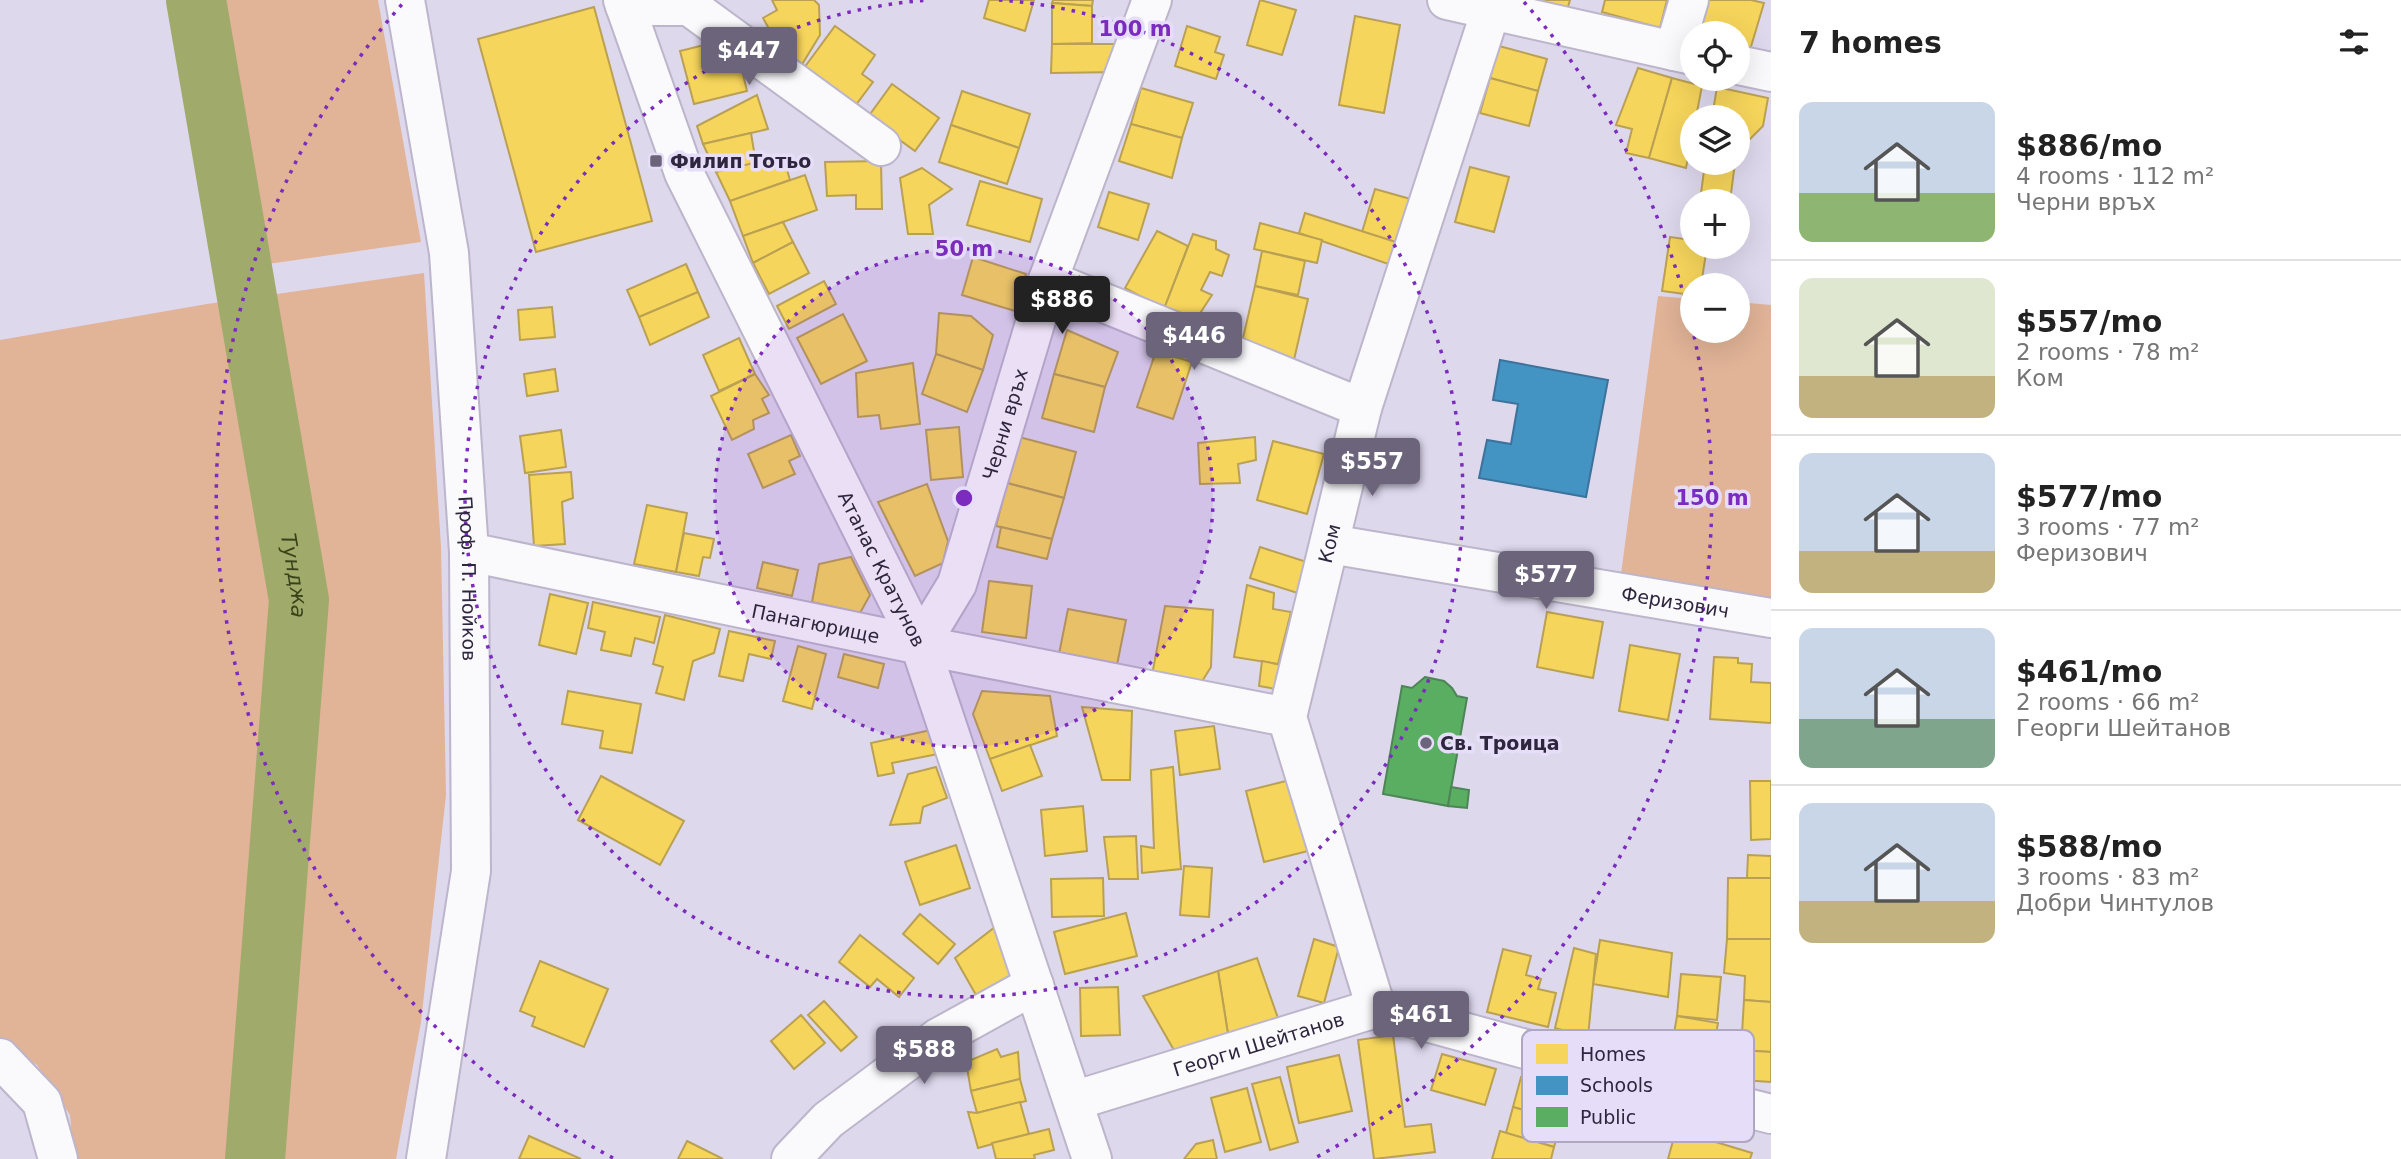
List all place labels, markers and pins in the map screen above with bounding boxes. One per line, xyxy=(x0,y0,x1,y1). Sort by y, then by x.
pin: $447 xyxy=(708,28,790,87)
place label: Филип Тотьо xyxy=(670,150,811,172)
marker: Филип Тотьо xyxy=(648,153,664,169)
pin: $886 xyxy=(1021,276,1103,336)
pin: $446 xyxy=(1153,312,1235,372)
pin: $557 xyxy=(1331,438,1413,498)
centre of rings xyxy=(952,486,976,510)
pin: $577 xyxy=(1505,552,1587,611)
place label: Св. Троица xyxy=(1440,732,1560,754)
marker: Св. Троица xyxy=(1418,735,1434,751)
pin: $461 xyxy=(1380,992,1462,1051)
pin: $588 xyxy=(883,1026,965,1086)

